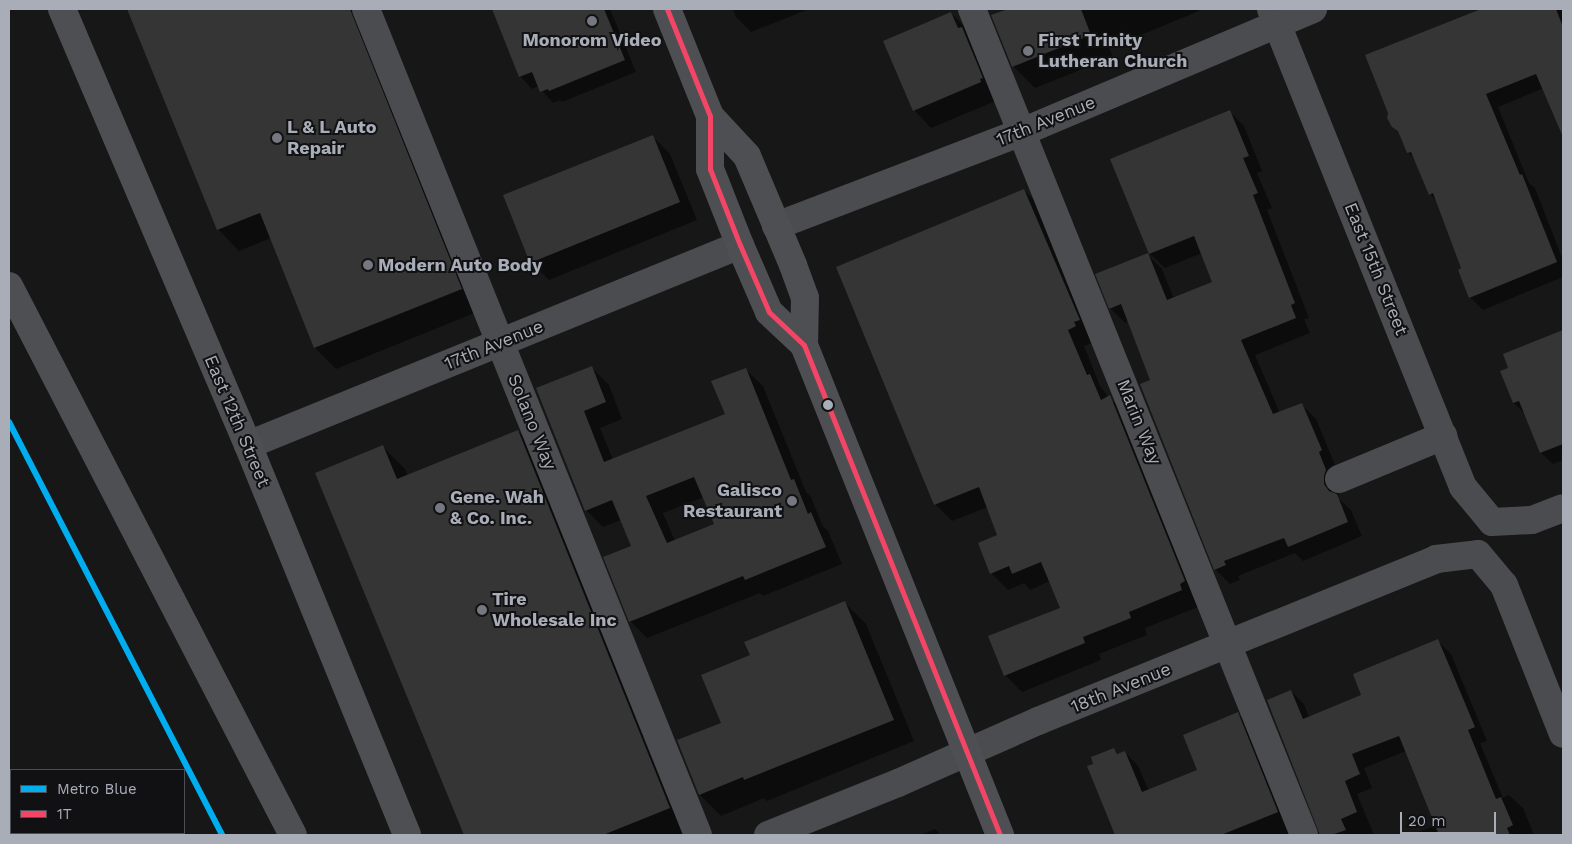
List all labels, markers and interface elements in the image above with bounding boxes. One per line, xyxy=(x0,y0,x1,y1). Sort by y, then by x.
marker: Monorom Video xyxy=(586,15,598,27)
place label: Monorom Video xyxy=(522,29,662,51)
place label: First Trinity Lutheran Church xyxy=(1038,30,1187,72)
marker: First Trinity Lutheran Church xyxy=(1022,45,1034,57)
street label: 17th Avenue xyxy=(993,91,1099,151)
place label: L & L Auto Repair xyxy=(287,117,378,160)
marker: L & L Auto Repair xyxy=(271,132,283,144)
street label: East 15th Street xyxy=(1340,199,1412,339)
place label: Modern Auto Body xyxy=(378,254,542,276)
marker: Modern Auto Body xyxy=(362,259,374,271)
street label: 17th Avenue xyxy=(441,315,547,375)
street label: East 12th Street xyxy=(199,352,275,490)
street label: Solano Way xyxy=(503,371,561,473)
street label: Marin Way xyxy=(1112,376,1166,468)
unlabelled marker xyxy=(823,400,833,410)
place label: Galisco Restaurant xyxy=(683,480,782,522)
place label: Gene. Wah & Co. Inc. xyxy=(450,487,544,530)
marker: Galisco Restaurant xyxy=(786,495,798,507)
marker: Gene. Wah & Co. Inc. xyxy=(434,502,446,514)
place label: Tire Wholesale Inc xyxy=(492,589,617,632)
marker: Tire Wholesale Inc xyxy=(476,604,488,616)
street label: 18th Avenue xyxy=(1068,658,1174,718)
legend xyxy=(10,769,185,834)
text: Metro Blue xyxy=(57,780,137,798)
scale bar xyxy=(1402,802,1498,834)
text: 1T xyxy=(57,805,72,823)
text: 20 m xyxy=(1408,812,1446,830)

